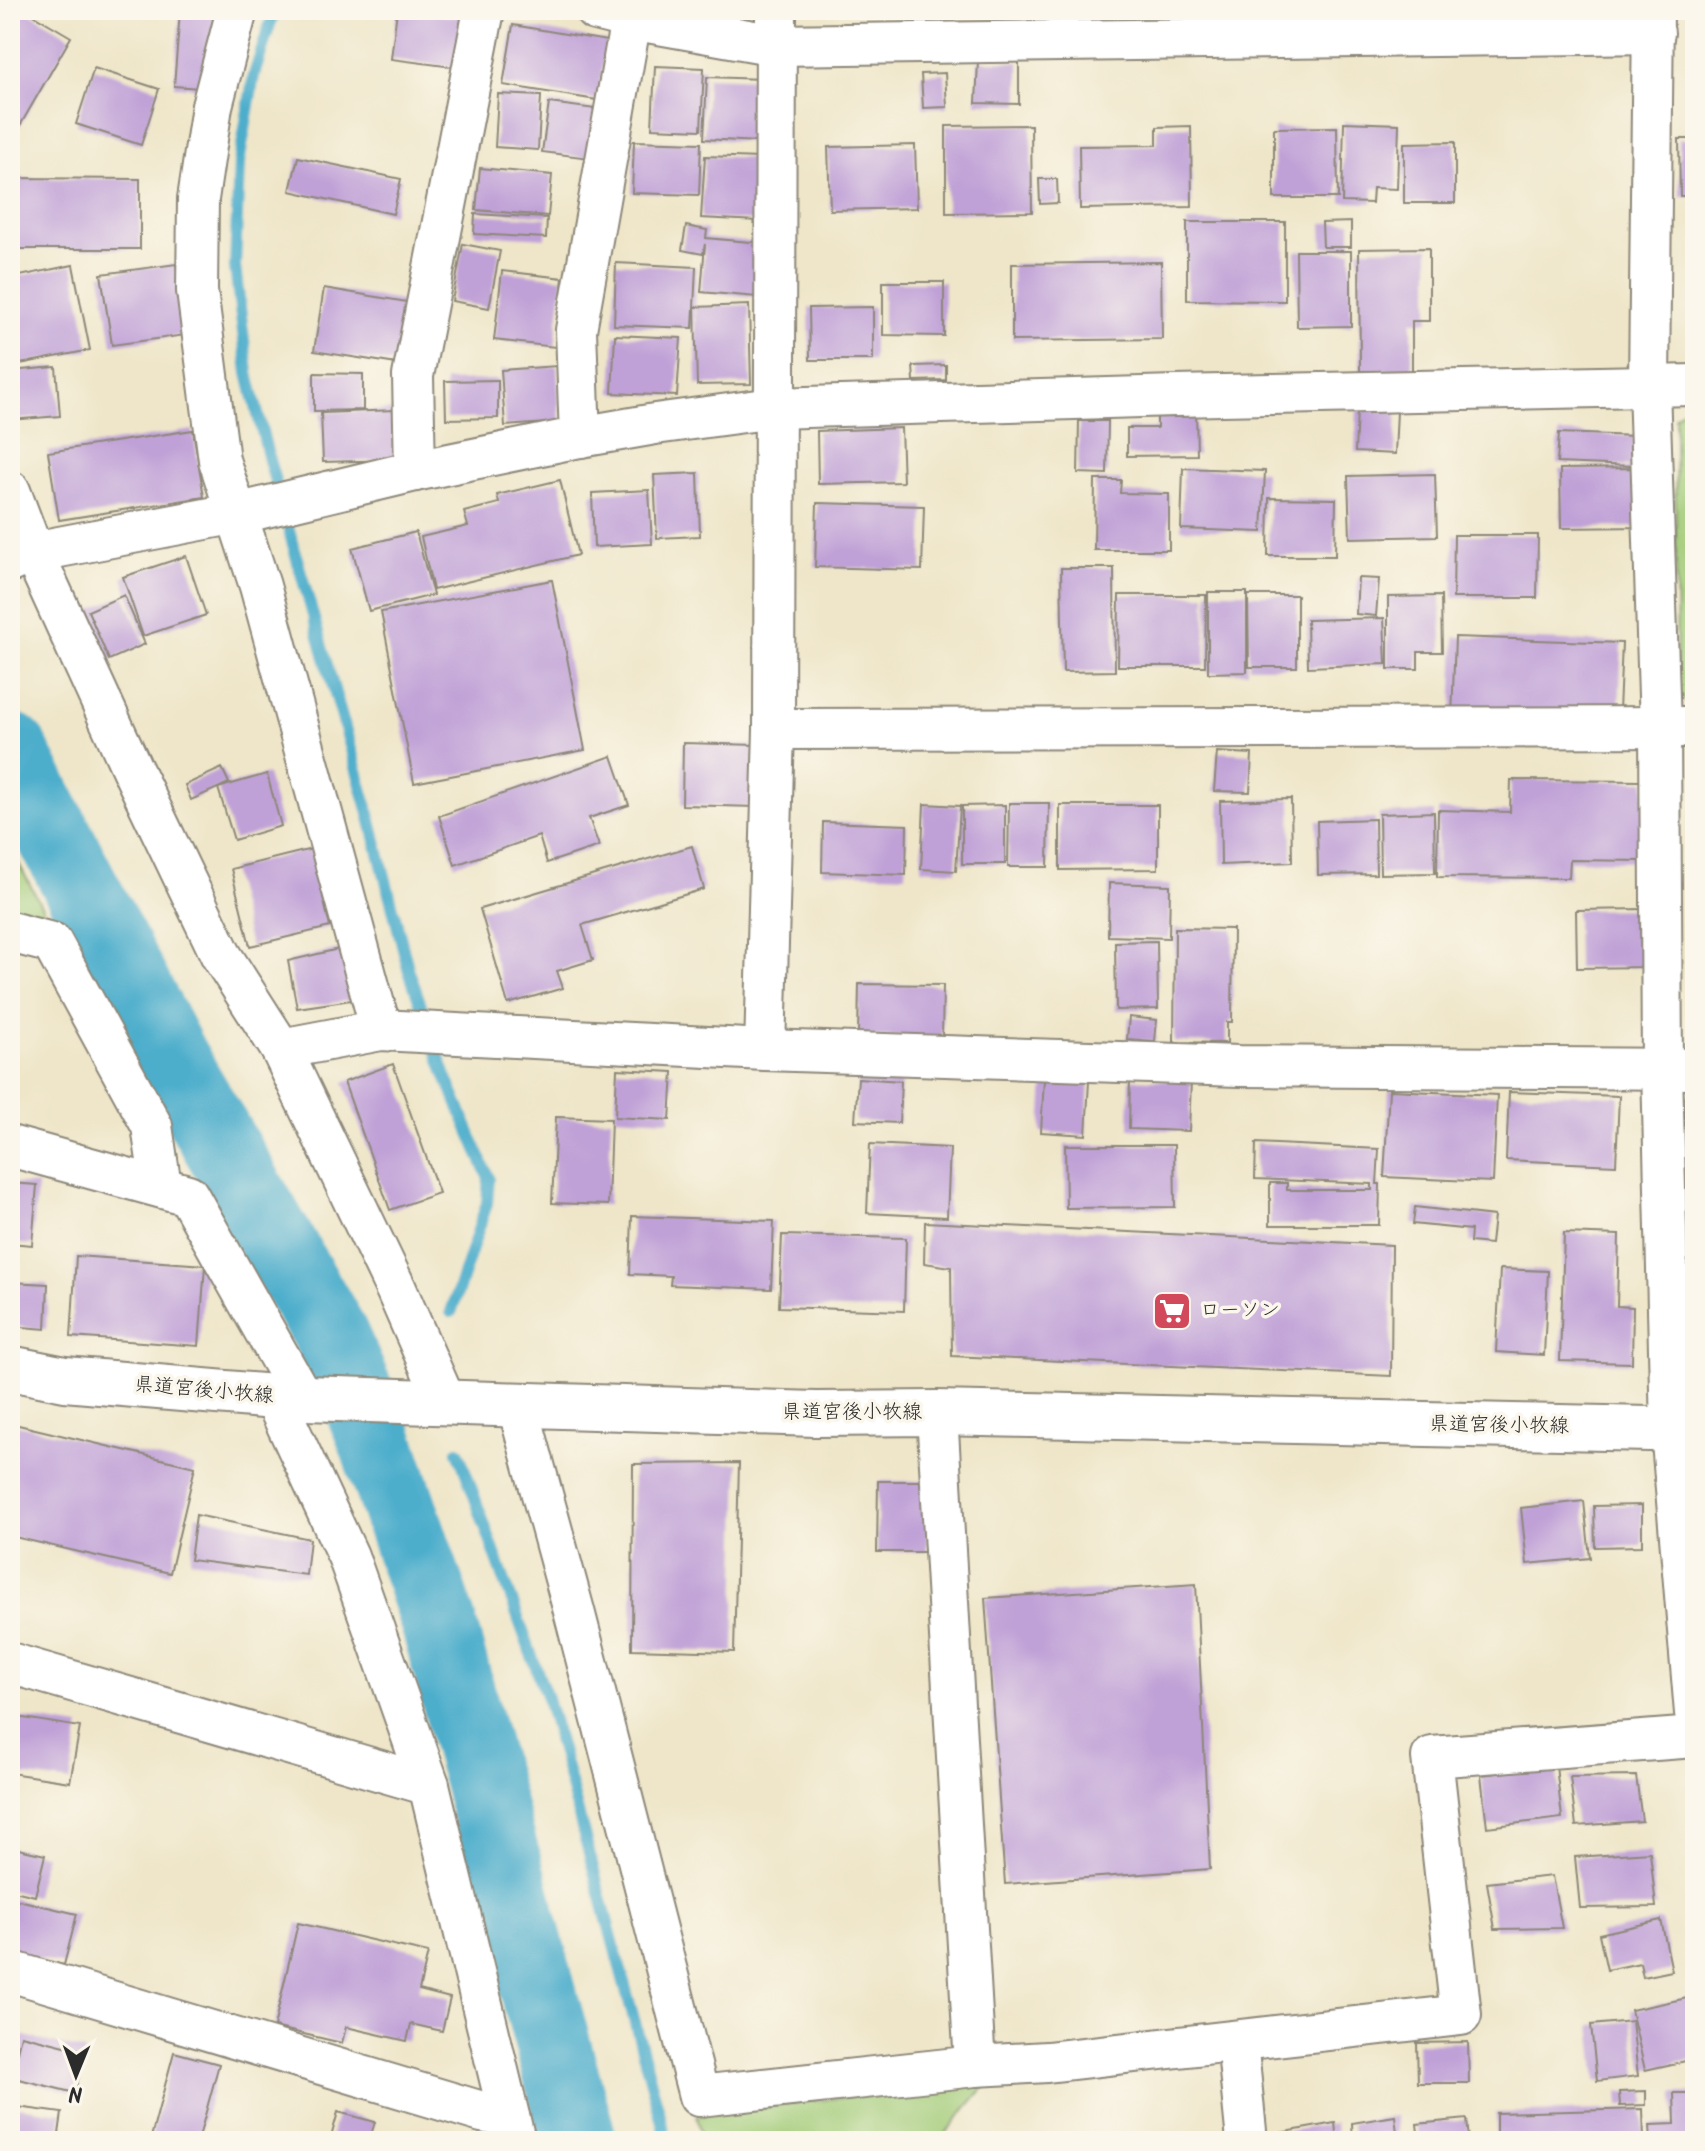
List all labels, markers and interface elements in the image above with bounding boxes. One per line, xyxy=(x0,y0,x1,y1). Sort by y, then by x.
supermarket icon: ローソン xyxy=(1151,1290,1193,1332)
place label: ローソン xyxy=(1200,1295,1280,1327)
street label: 県道宮後小牧線 xyxy=(133,1369,275,1413)
street label: 県道宮後小牧線 xyxy=(782,1397,922,1429)
street label: 県道宮後小牧線 xyxy=(1429,1409,1569,1443)
north arrow xyxy=(36,2035,116,2115)
text: N xyxy=(68,2075,83,2110)

